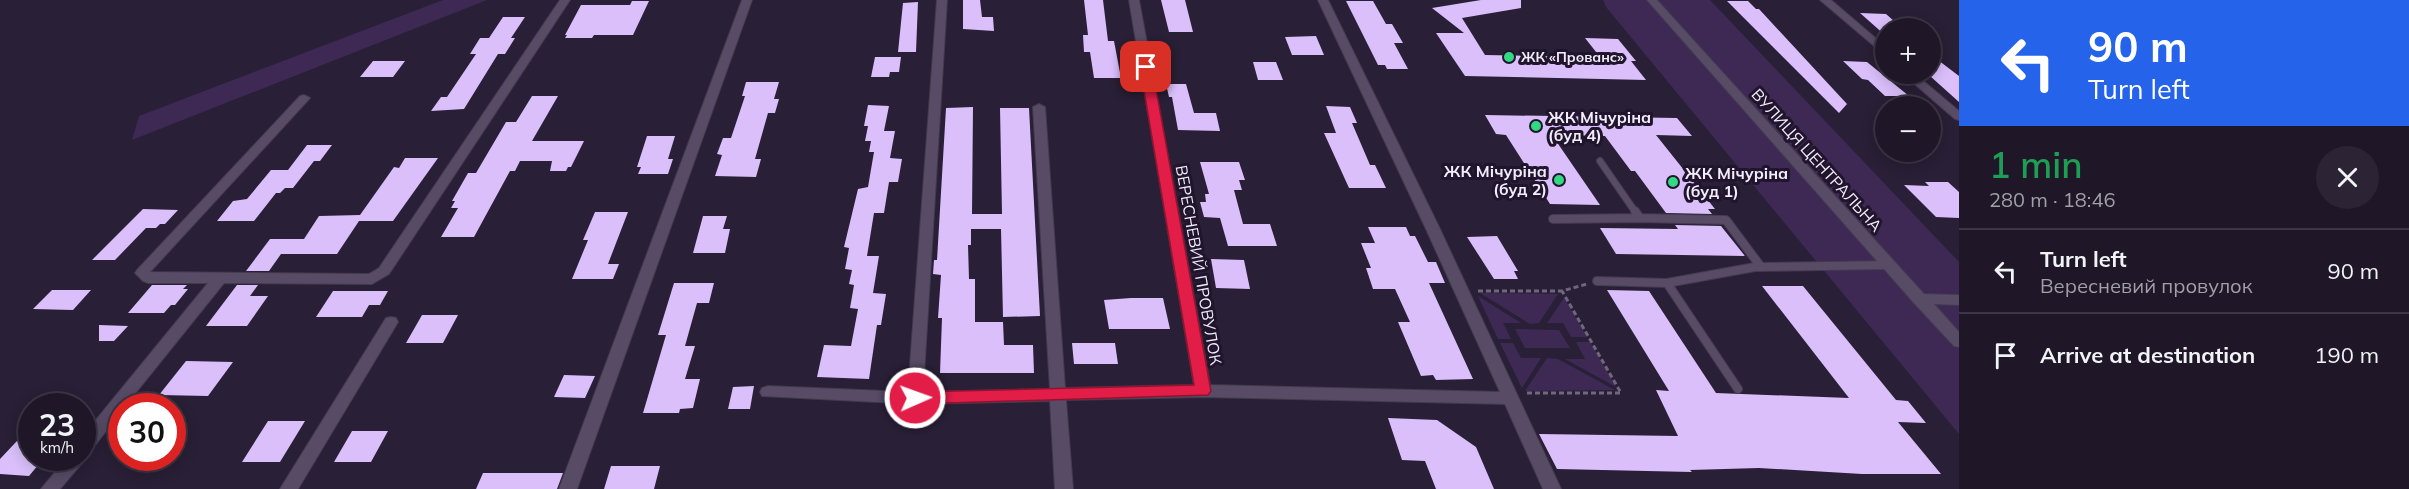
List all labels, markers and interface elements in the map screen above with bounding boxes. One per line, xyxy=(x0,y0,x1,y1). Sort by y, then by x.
map controls xyxy=(1875,18,1941,162)
button: + xyxy=(1875,18,1941,84)
text: 90 m xyxy=(2088,20,2188,73)
icon: left xyxy=(1989,24,2067,102)
pin xyxy=(1120,41,1171,92)
place label: ЖК «Прованс» xyxy=(1521,48,1624,66)
icon: arrive xyxy=(1129,50,1162,83)
marker: ЖК «Прованс» xyxy=(1502,50,1516,64)
text: Turn left xyxy=(2088,72,2190,106)
street label: ВУЛИЦЯ ЦЕНТРАЛЬНА xyxy=(1748,84,1887,236)
button: − xyxy=(1875,96,1941,162)
place label: ЖК Мічуріна (буд 4) xyxy=(1548,107,1651,145)
marker: ЖК Мічуріна (буд 4) xyxy=(1529,119,1543,133)
text: 1 min xyxy=(1989,142,2083,187)
button: close xyxy=(2316,146,2379,209)
place label: ЖК Мічуріна (буд 2) xyxy=(1444,161,1547,199)
place label: ЖК Мічуріна (буд 1) xyxy=(1685,163,1788,201)
street label: ВЕРЕСНЕВИЙ ПРОВУЛОК xyxy=(1172,164,1227,367)
marker: ЖК Мічуріна (буд 2) xyxy=(1552,173,1566,187)
marker: ЖК Мічуріна (буд 1) xyxy=(1666,175,1680,189)
text: 280 m · 18:46 xyxy=(1989,187,2115,212)
text: Turn left xyxy=(2040,245,2127,273)
icon: left xyxy=(1989,255,2022,288)
text: 90 m xyxy=(2328,257,2379,285)
text: Вересневий провулок xyxy=(2040,273,2253,298)
icon: arrive xyxy=(1989,339,2022,372)
text: Arrive at destination xyxy=(2040,341,2255,369)
text: 190 m xyxy=(2314,341,2379,369)
position arrow xyxy=(883,366,947,430)
speed limit sign: 30 xyxy=(108,393,186,471)
text: 23 xyxy=(39,406,75,444)
text: km/h xyxy=(40,438,74,457)

